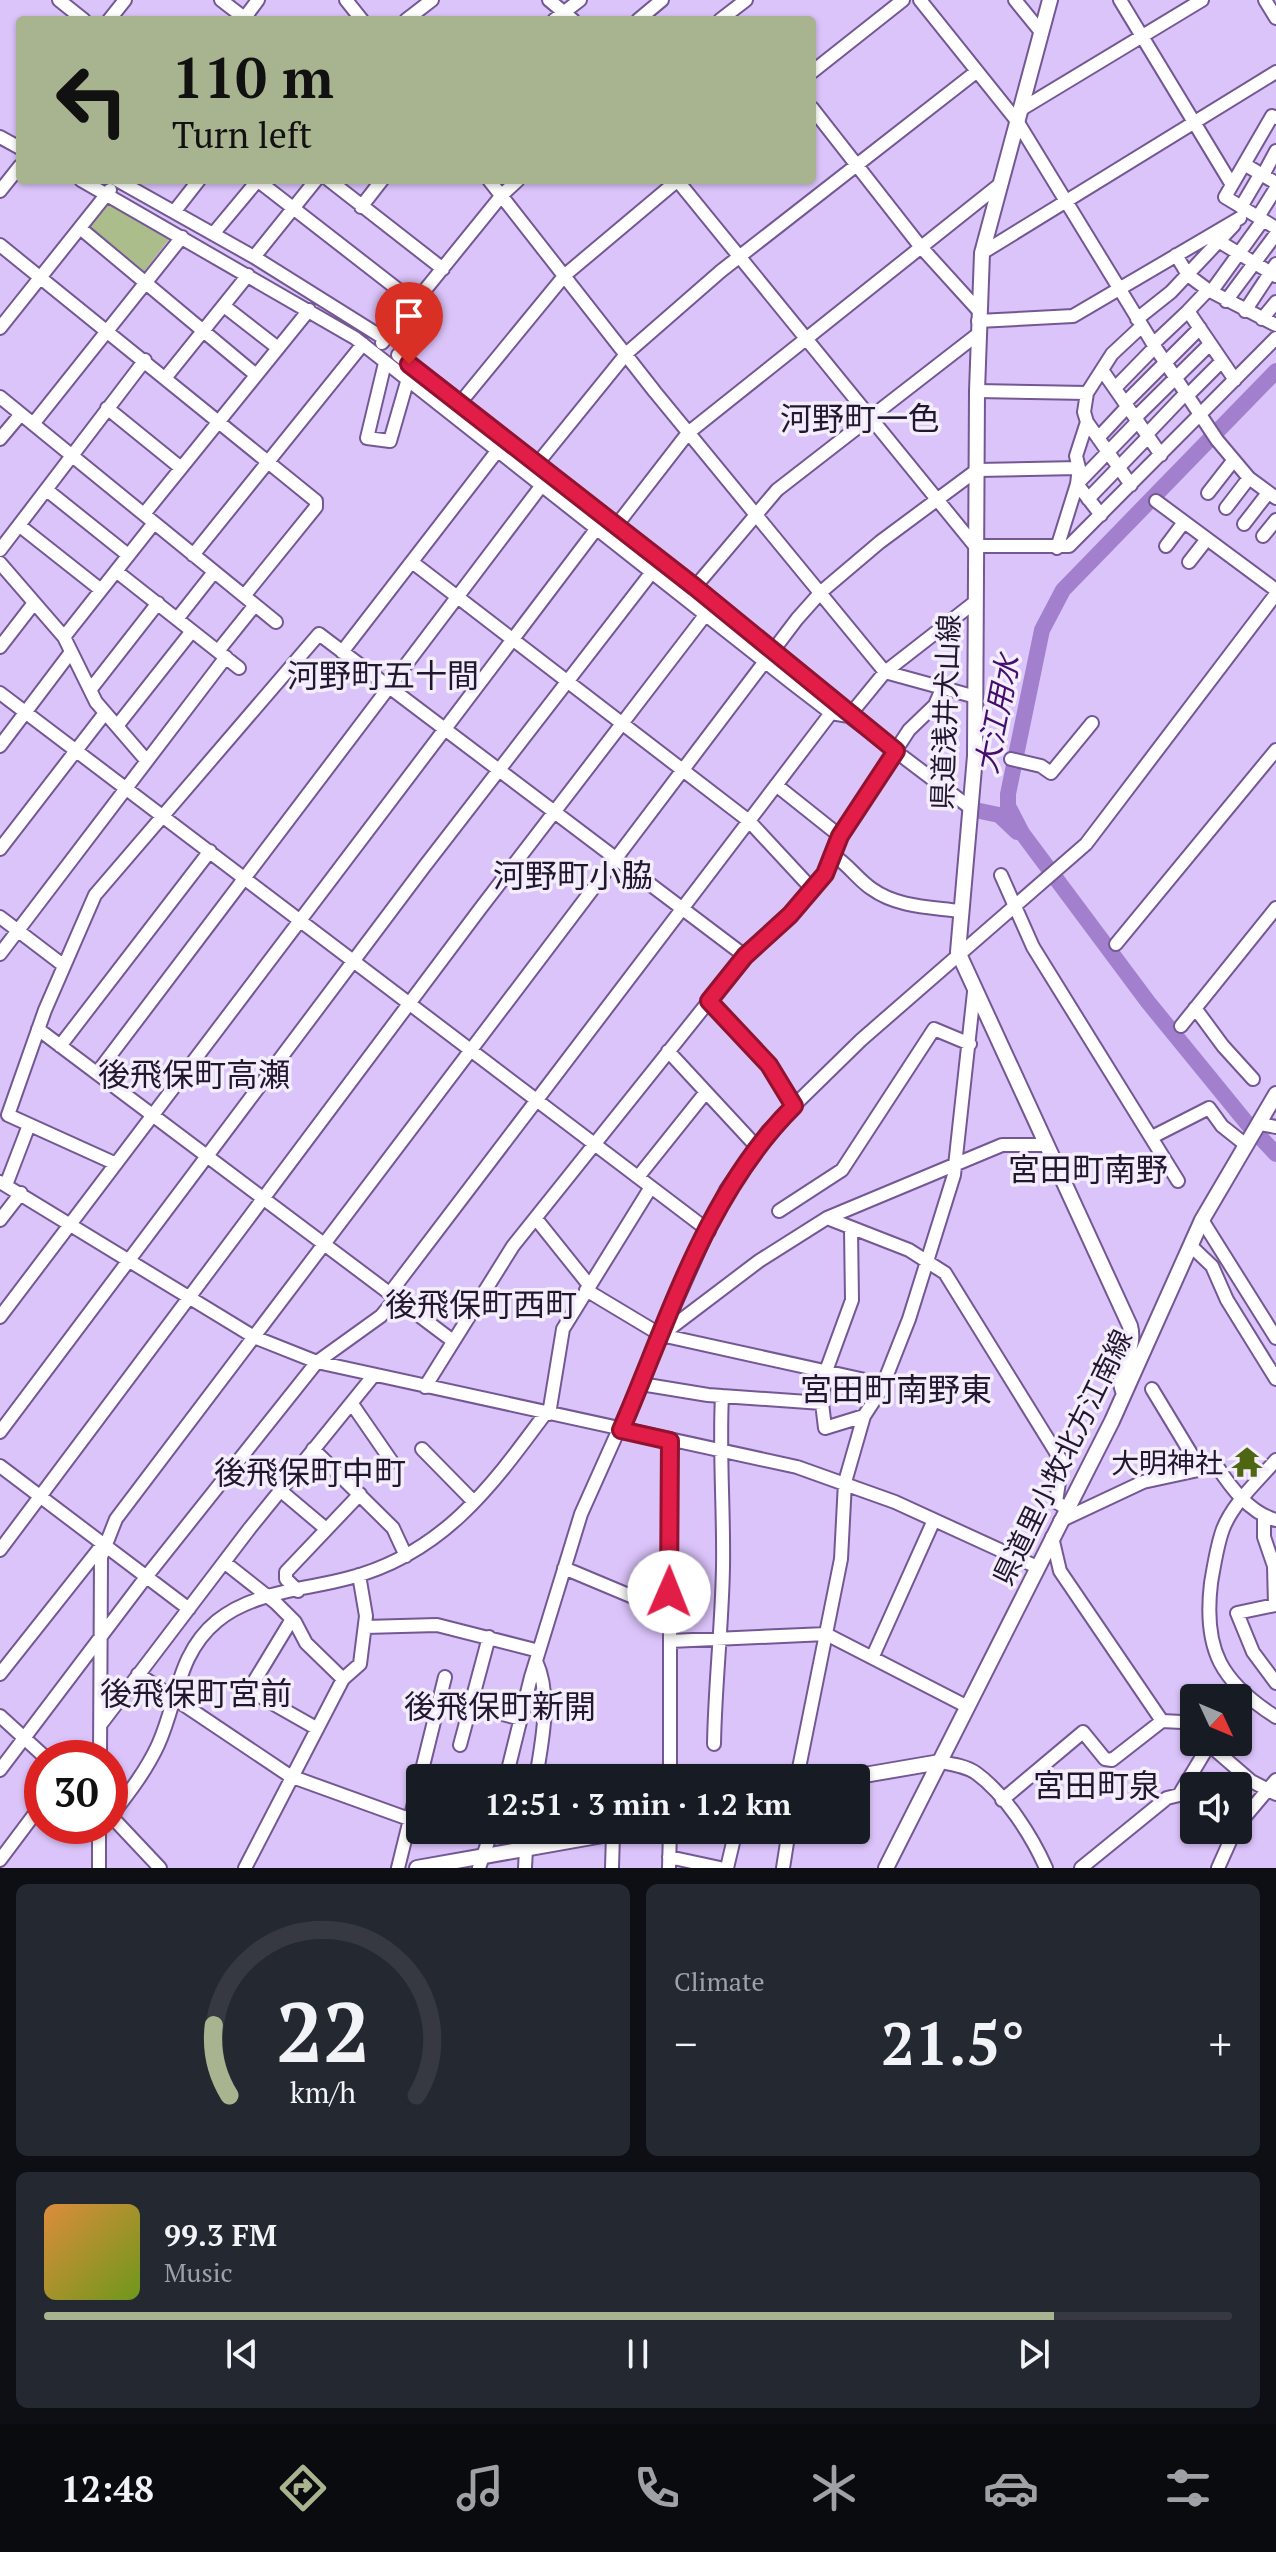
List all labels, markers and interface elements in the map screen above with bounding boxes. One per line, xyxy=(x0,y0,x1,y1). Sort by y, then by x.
text: 110 m xyxy=(172,40,334,114)
icon: left xyxy=(40,48,144,152)
text: Turn left xyxy=(172,111,312,158)
pin xyxy=(375,282,443,364)
icon: arrive xyxy=(387,294,431,338)
district label: 河野町一色 xyxy=(780,397,940,439)
street label: 県道浅井犬山線 xyxy=(923,613,967,811)
water label: 大江用水 xyxy=(966,648,1029,777)
district label: 河野町五十間 xyxy=(287,654,479,696)
district label: 河野町小脇 xyxy=(493,854,653,896)
district label: 後飛保町高瀬 xyxy=(98,1053,290,1095)
district label: 宮田町南野 xyxy=(1008,1148,1168,1190)
district label: 後飛保町西町 xyxy=(385,1283,577,1325)
street label: 県道里小牧北方江南線 xyxy=(984,1323,1140,1591)
district label: 宮田町南野東 xyxy=(800,1368,992,1410)
place label: 大明神社 xyxy=(1111,1444,1223,1481)
temple icon: 大明神社 xyxy=(1230,1445,1264,1479)
district label: 後飛保町中町 xyxy=(214,1451,406,1493)
position arrow xyxy=(627,1550,711,1634)
district label: 後飛保町宮前 xyxy=(100,1672,292,1714)
north arrow xyxy=(1180,1684,1252,1756)
map controls xyxy=(1180,1684,1252,1844)
district label: 後飛保町新開 xyxy=(404,1685,596,1727)
speed limit sign: 30 xyxy=(24,1740,128,1844)
district label: 宮田町泉 xyxy=(1033,1764,1161,1806)
button: sound xyxy=(1180,1772,1252,1844)
text: 12:51 · 3 min · 1.2 km xyxy=(485,1784,791,1824)
text: Climate xyxy=(674,1964,765,1998)
text: 22 xyxy=(276,1976,370,2086)
text: 21.5° xyxy=(881,2003,1025,2082)
text: − xyxy=(674,2014,697,2073)
text: + xyxy=(1209,2014,1232,2073)
text: km/h xyxy=(290,2073,356,2111)
text: 99.3 FM xyxy=(164,2215,277,2255)
text: Music xyxy=(164,2255,233,2289)
icon: previous xyxy=(220,2332,264,2376)
icon: pause xyxy=(616,2332,660,2376)
icon: next xyxy=(1012,2332,1056,2376)
icon: directions xyxy=(275,2460,331,2516)
icon: music xyxy=(452,2460,508,2516)
icon: phone xyxy=(629,2460,685,2516)
icon: climate xyxy=(806,2460,862,2516)
icon: car xyxy=(983,2460,1039,2516)
icon: filters xyxy=(1160,2460,1216,2516)
text: 12:48 xyxy=(60,2465,154,2512)

